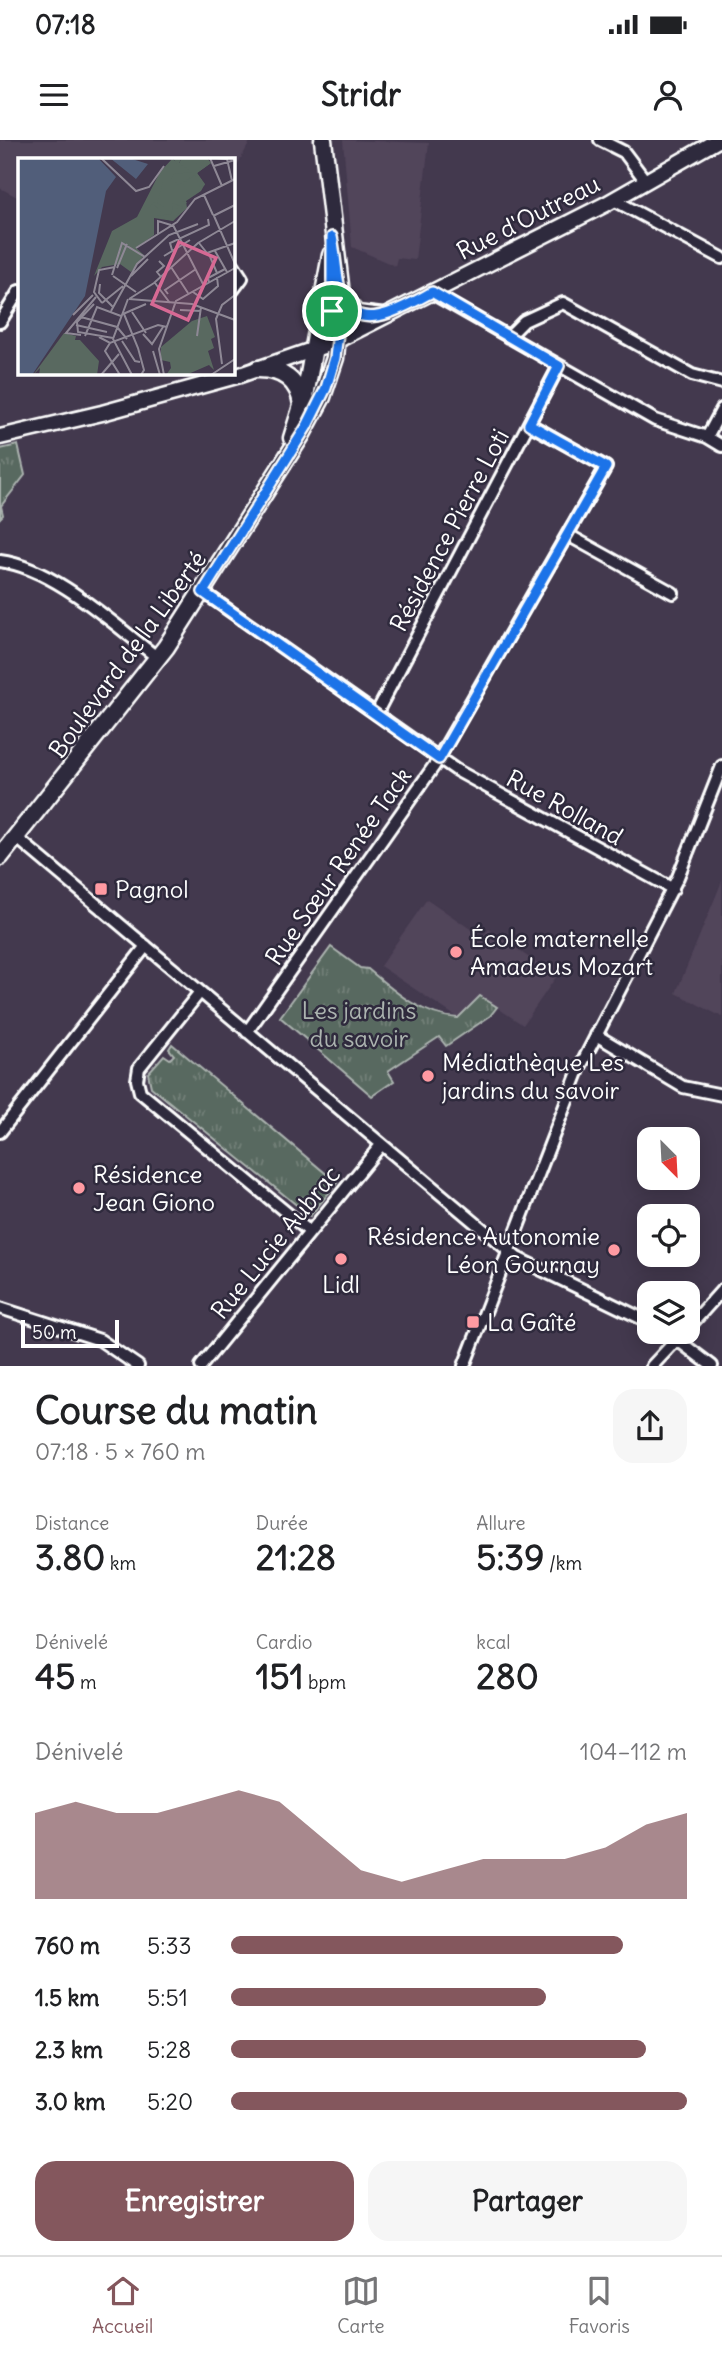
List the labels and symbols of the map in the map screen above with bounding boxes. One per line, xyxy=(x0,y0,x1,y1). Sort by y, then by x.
inset map xyxy=(18,158,234,374)
street label: Rue d'Outreau xyxy=(451,168,605,266)
pin xyxy=(302,281,362,341)
street label: Résidence Pierre Loti xyxy=(383,424,515,636)
street label: Boulevard de la Liberté xyxy=(42,545,212,763)
street label: Rue Sœur Renée Tack xyxy=(258,761,418,971)
street label: Rue Rolland xyxy=(501,763,629,851)
place label: Pagnol xyxy=(115,874,189,904)
marker: Pagnol xyxy=(93,881,109,897)
place label: École maternelle Amadeus Mozart xyxy=(470,923,653,981)
marker: École maternelle Amadeus Mozart xyxy=(448,944,464,960)
park label: Les jardins du savoir xyxy=(302,995,416,1053)
place label: Médiathèque Les jardins du savoir xyxy=(441,1047,624,1105)
marker: Médiathèque Les jardins du savoir xyxy=(420,1068,436,1084)
north arrow xyxy=(637,1127,700,1190)
place label: Résidence Jean Giono xyxy=(93,1159,215,1217)
street label: Rue Lucie Aubrac xyxy=(204,1159,346,1325)
marker: Résidence Jean Giono xyxy=(71,1180,87,1196)
place label: Résidence Autonomie Léon Gournay xyxy=(367,1221,600,1279)
marker: Résidence Autonomie Léon Gournay xyxy=(606,1242,622,1258)
marker: Lidl xyxy=(333,1251,349,1267)
place label: Lidl xyxy=(322,1269,360,1299)
place label: La Gaîté xyxy=(487,1307,576,1337)
marker: La Gaîté xyxy=(465,1314,481,1330)
scale bar xyxy=(21,1317,119,1349)

